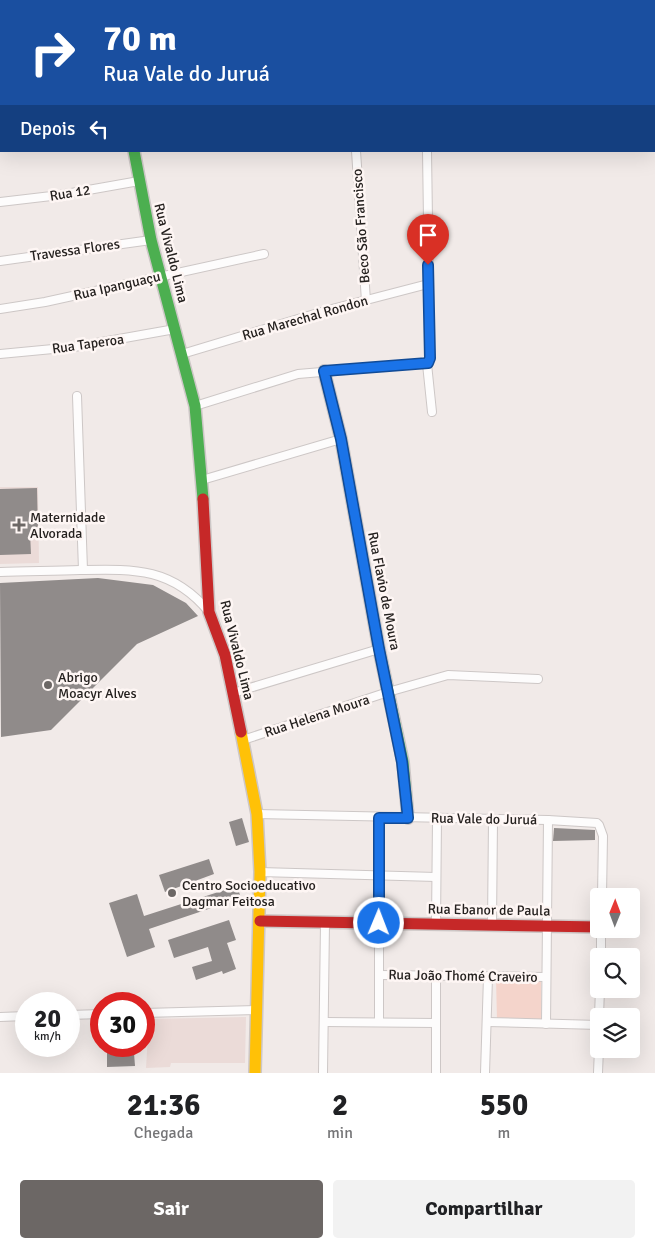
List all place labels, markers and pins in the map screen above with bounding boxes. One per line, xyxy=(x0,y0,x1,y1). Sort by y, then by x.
pin xyxy=(407,214,449,265)
place label: Maternidade Alvorada xyxy=(30,509,106,542)
marker: Maternidade Alvorada xyxy=(12,518,26,532)
place label: Abrigo Moacyr Alves xyxy=(58,669,137,702)
marker: Abrigo Moacyr Alves xyxy=(42,679,54,691)
place label: Centro Socioeducativo Dagmar Feitosa xyxy=(182,877,316,910)
marker: Centro Socioeducativo Dagmar Feitosa xyxy=(166,887,178,899)

